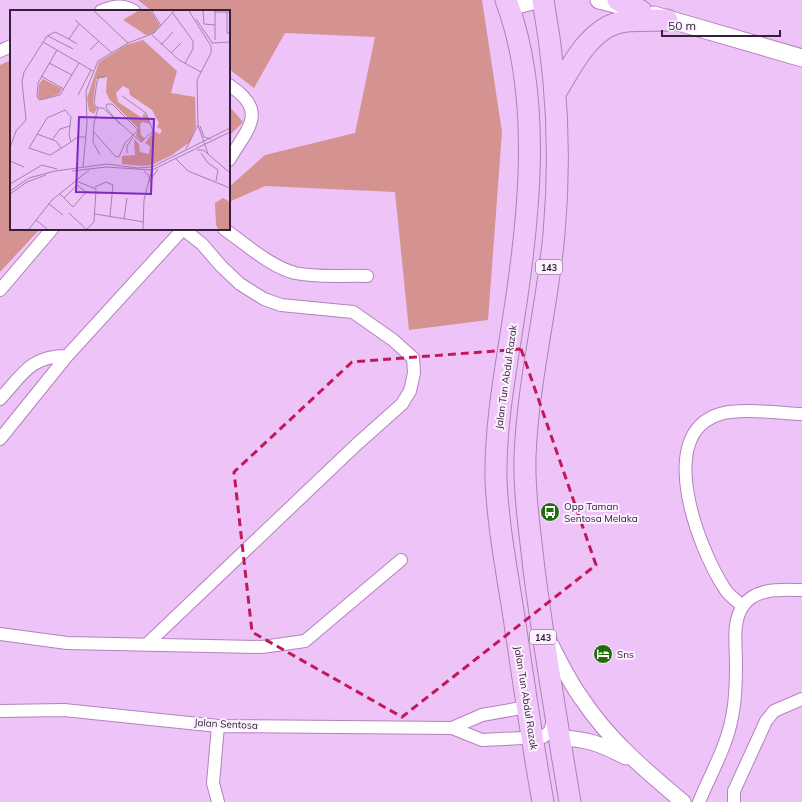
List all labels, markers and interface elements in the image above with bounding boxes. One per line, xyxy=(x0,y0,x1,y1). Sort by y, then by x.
inset map xyxy=(10,10,230,230)
scale bar xyxy=(662,12,780,38)
text: 50 m xyxy=(668,18,696,33)
road number: 143 xyxy=(536,260,562,274)
street label: Jalan Tun Abdul Razak xyxy=(492,323,520,430)
place label: Opp Taman Sentosa Melaka xyxy=(564,500,638,525)
bus stop icon: Opp Taman Sentosa Melaka xyxy=(539,501,561,523)
road number: 143 xyxy=(530,630,556,644)
hotel icon: Sns xyxy=(592,643,614,665)
street label: Jalan Tun Abdul Razak xyxy=(511,645,541,752)
place label: Sns xyxy=(617,648,634,661)
street label: Jalan Sentosa xyxy=(194,716,258,732)

